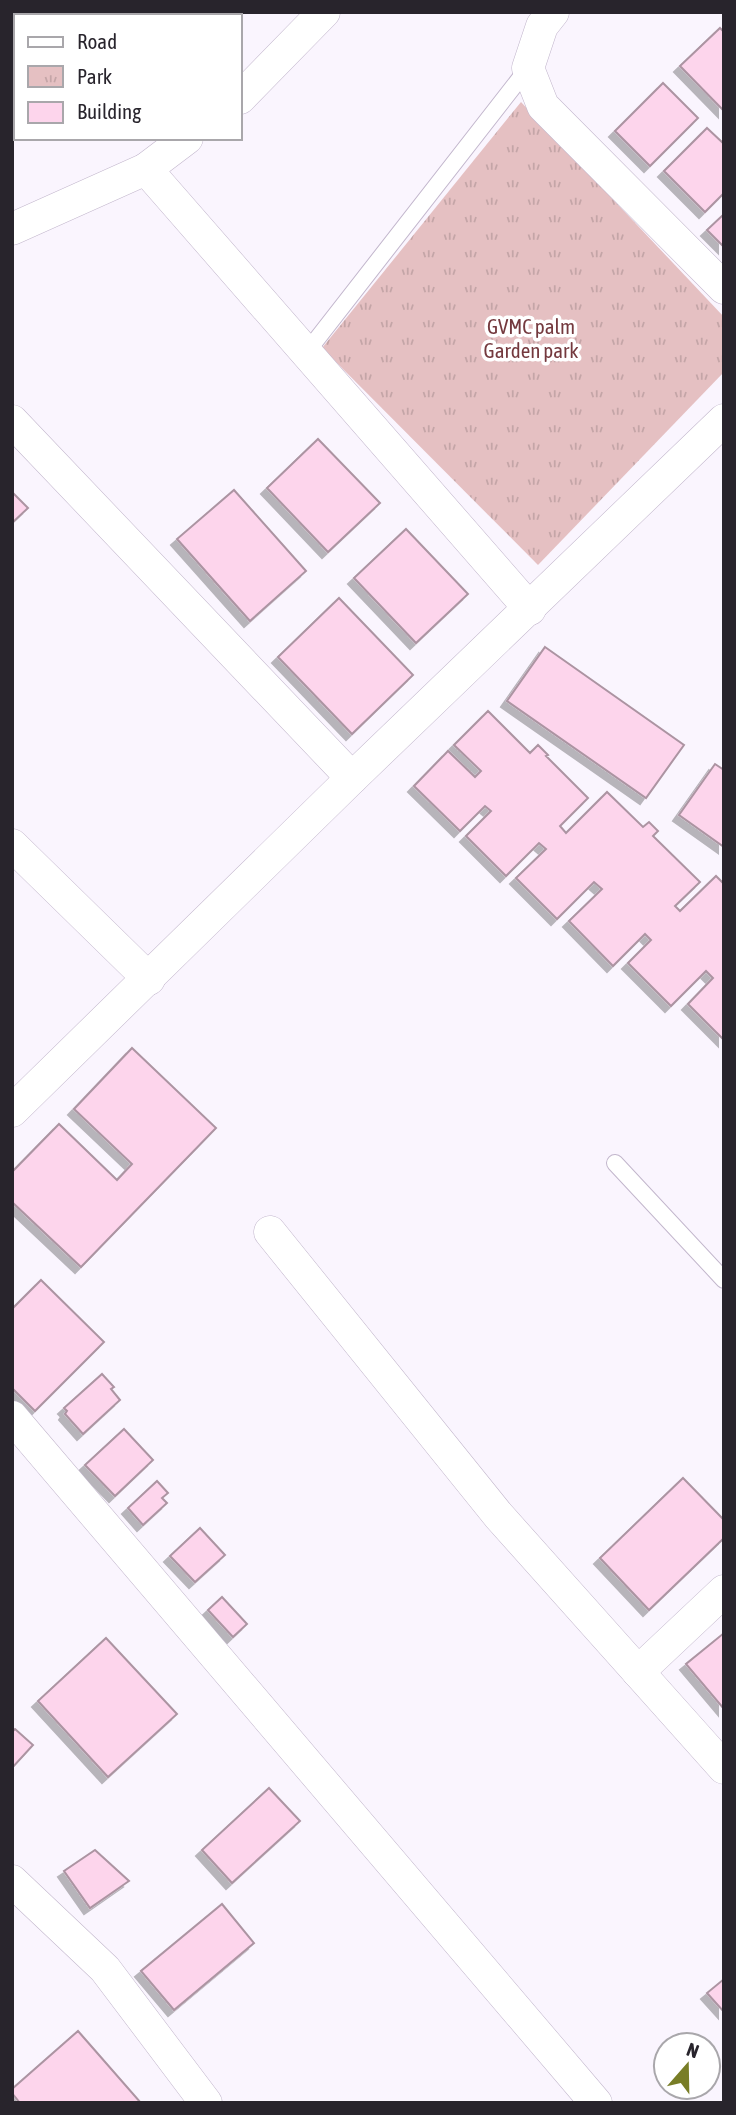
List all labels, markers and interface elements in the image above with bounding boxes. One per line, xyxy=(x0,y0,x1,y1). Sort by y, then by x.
legend xyxy=(14,14,242,140)
text: Road xyxy=(77,29,117,53)
text: Park xyxy=(77,64,112,88)
text: Building xyxy=(77,99,141,123)
park label: GVMC palm Garden park xyxy=(484,314,578,362)
north arrow xyxy=(652,2031,722,2101)
text: N xyxy=(684,2038,702,2062)

